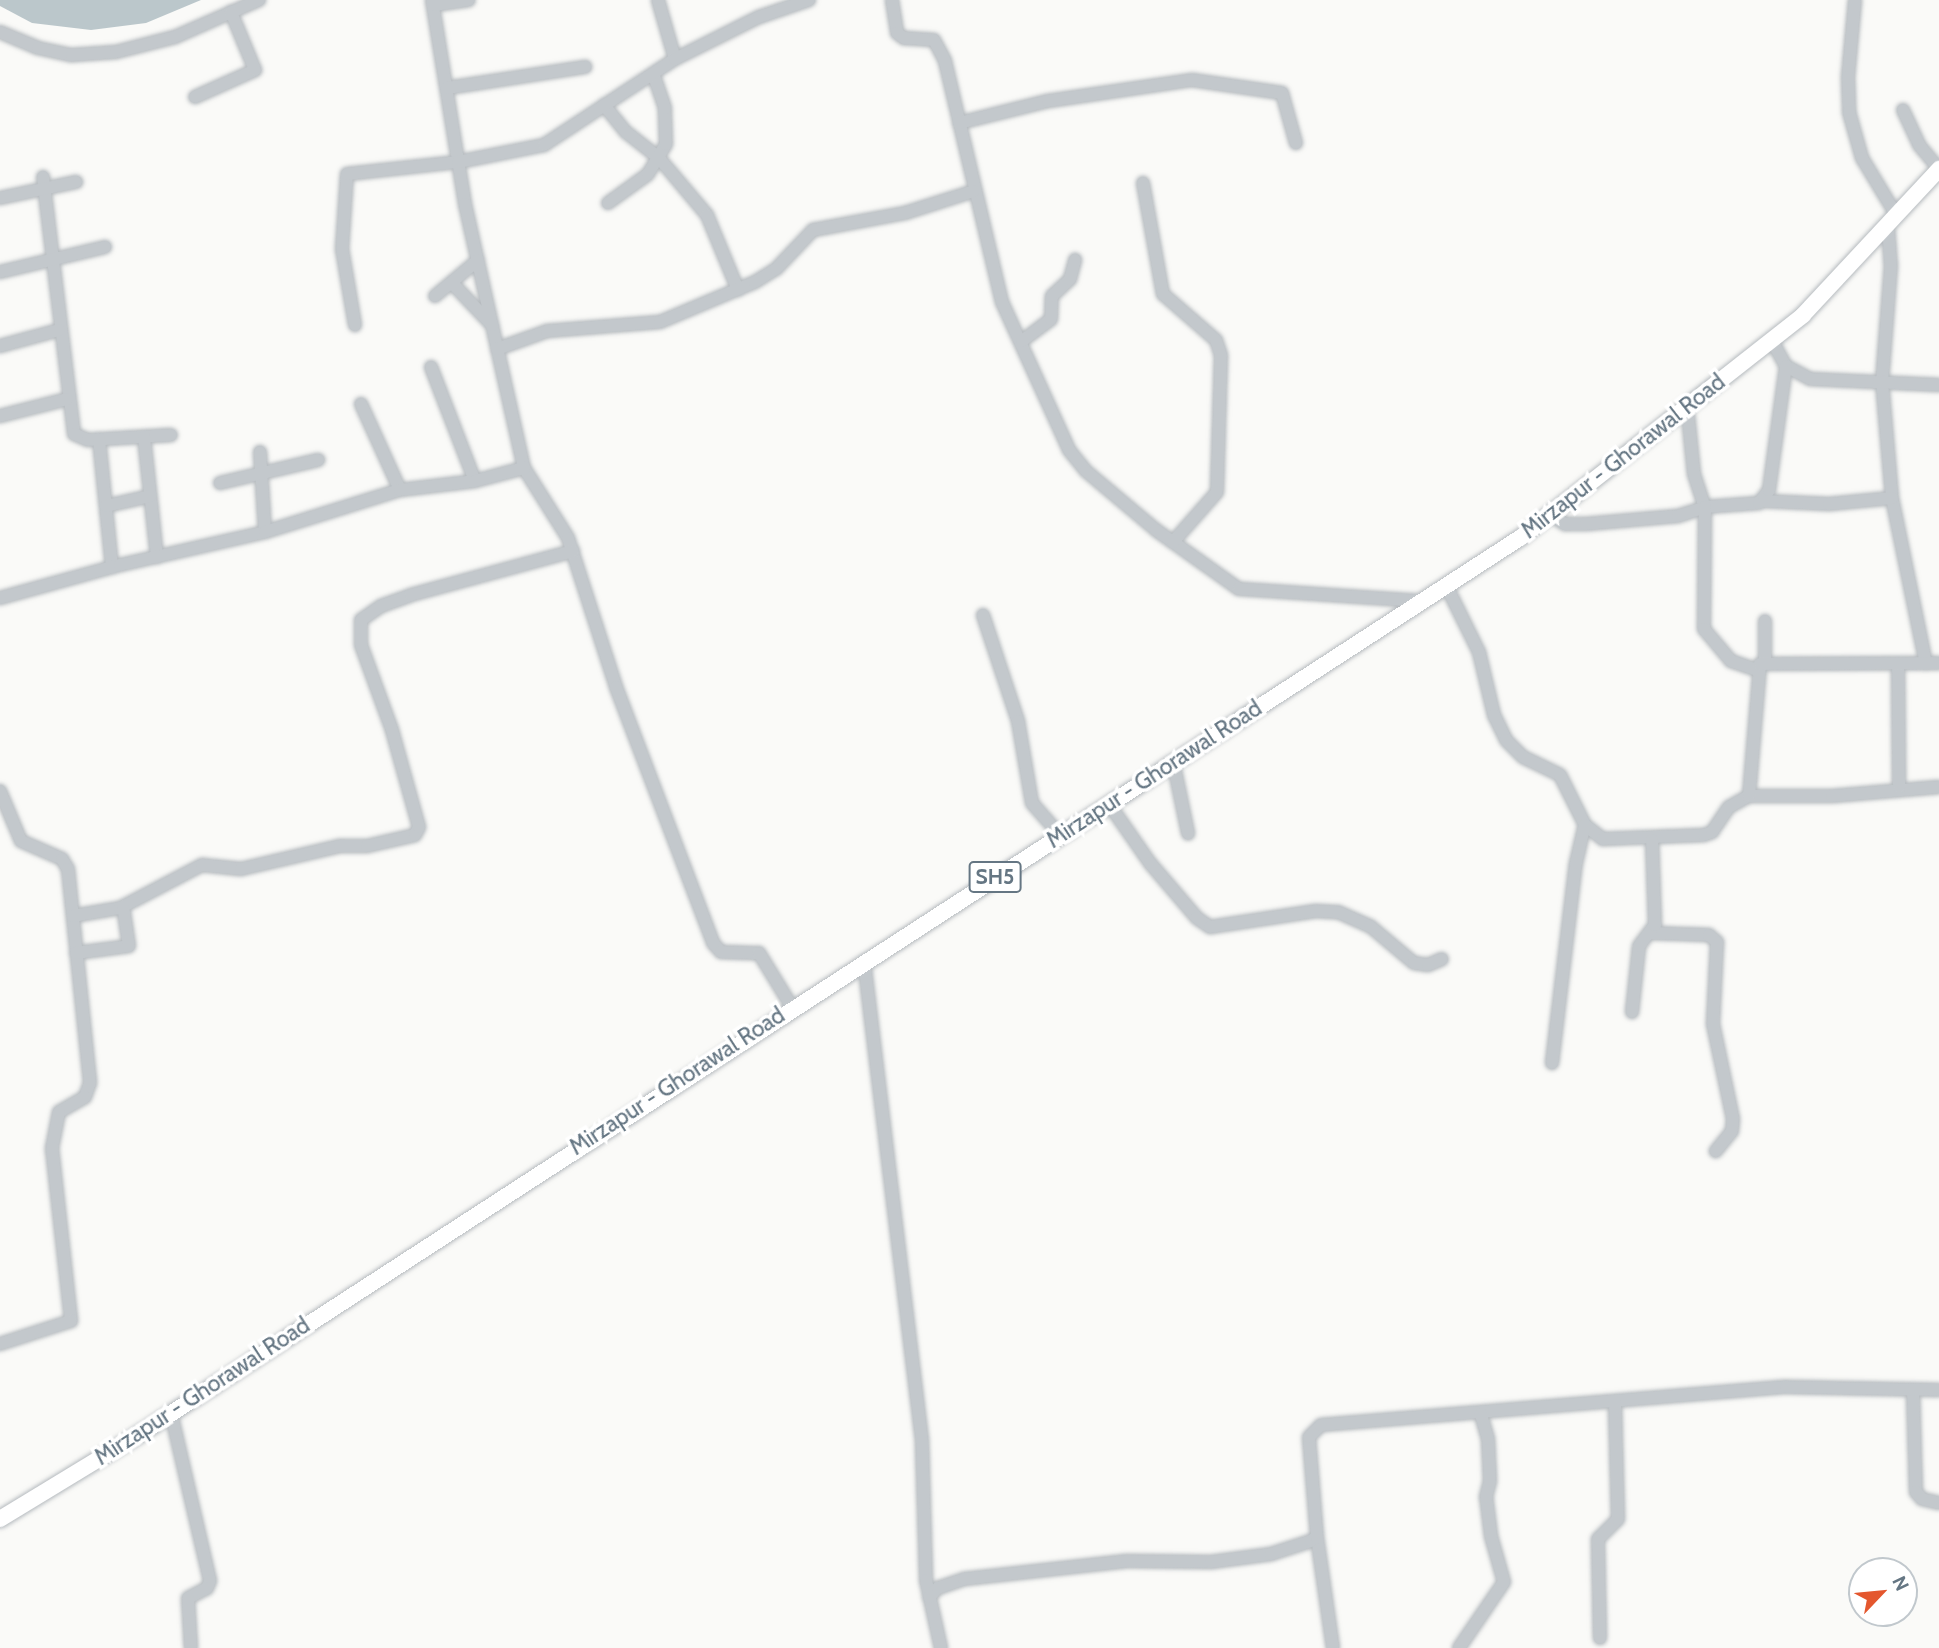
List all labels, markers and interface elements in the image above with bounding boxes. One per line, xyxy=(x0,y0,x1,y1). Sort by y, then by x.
street label: Mirzapur - Ghorawal Road xyxy=(1516,368,1730,544)
street label: Mirzapur - Ghorawal Road xyxy=(1041,694,1267,854)
road number: SH5 xyxy=(967,860,1023,894)
street label: Mirzapur - Ghorawal Road xyxy=(564,1001,790,1161)
street label: Mirzapur - Ghorawal Road xyxy=(89,1311,315,1471)
north arrow xyxy=(1848,1557,1918,1627)
text: N xyxy=(1887,1572,1914,1595)

